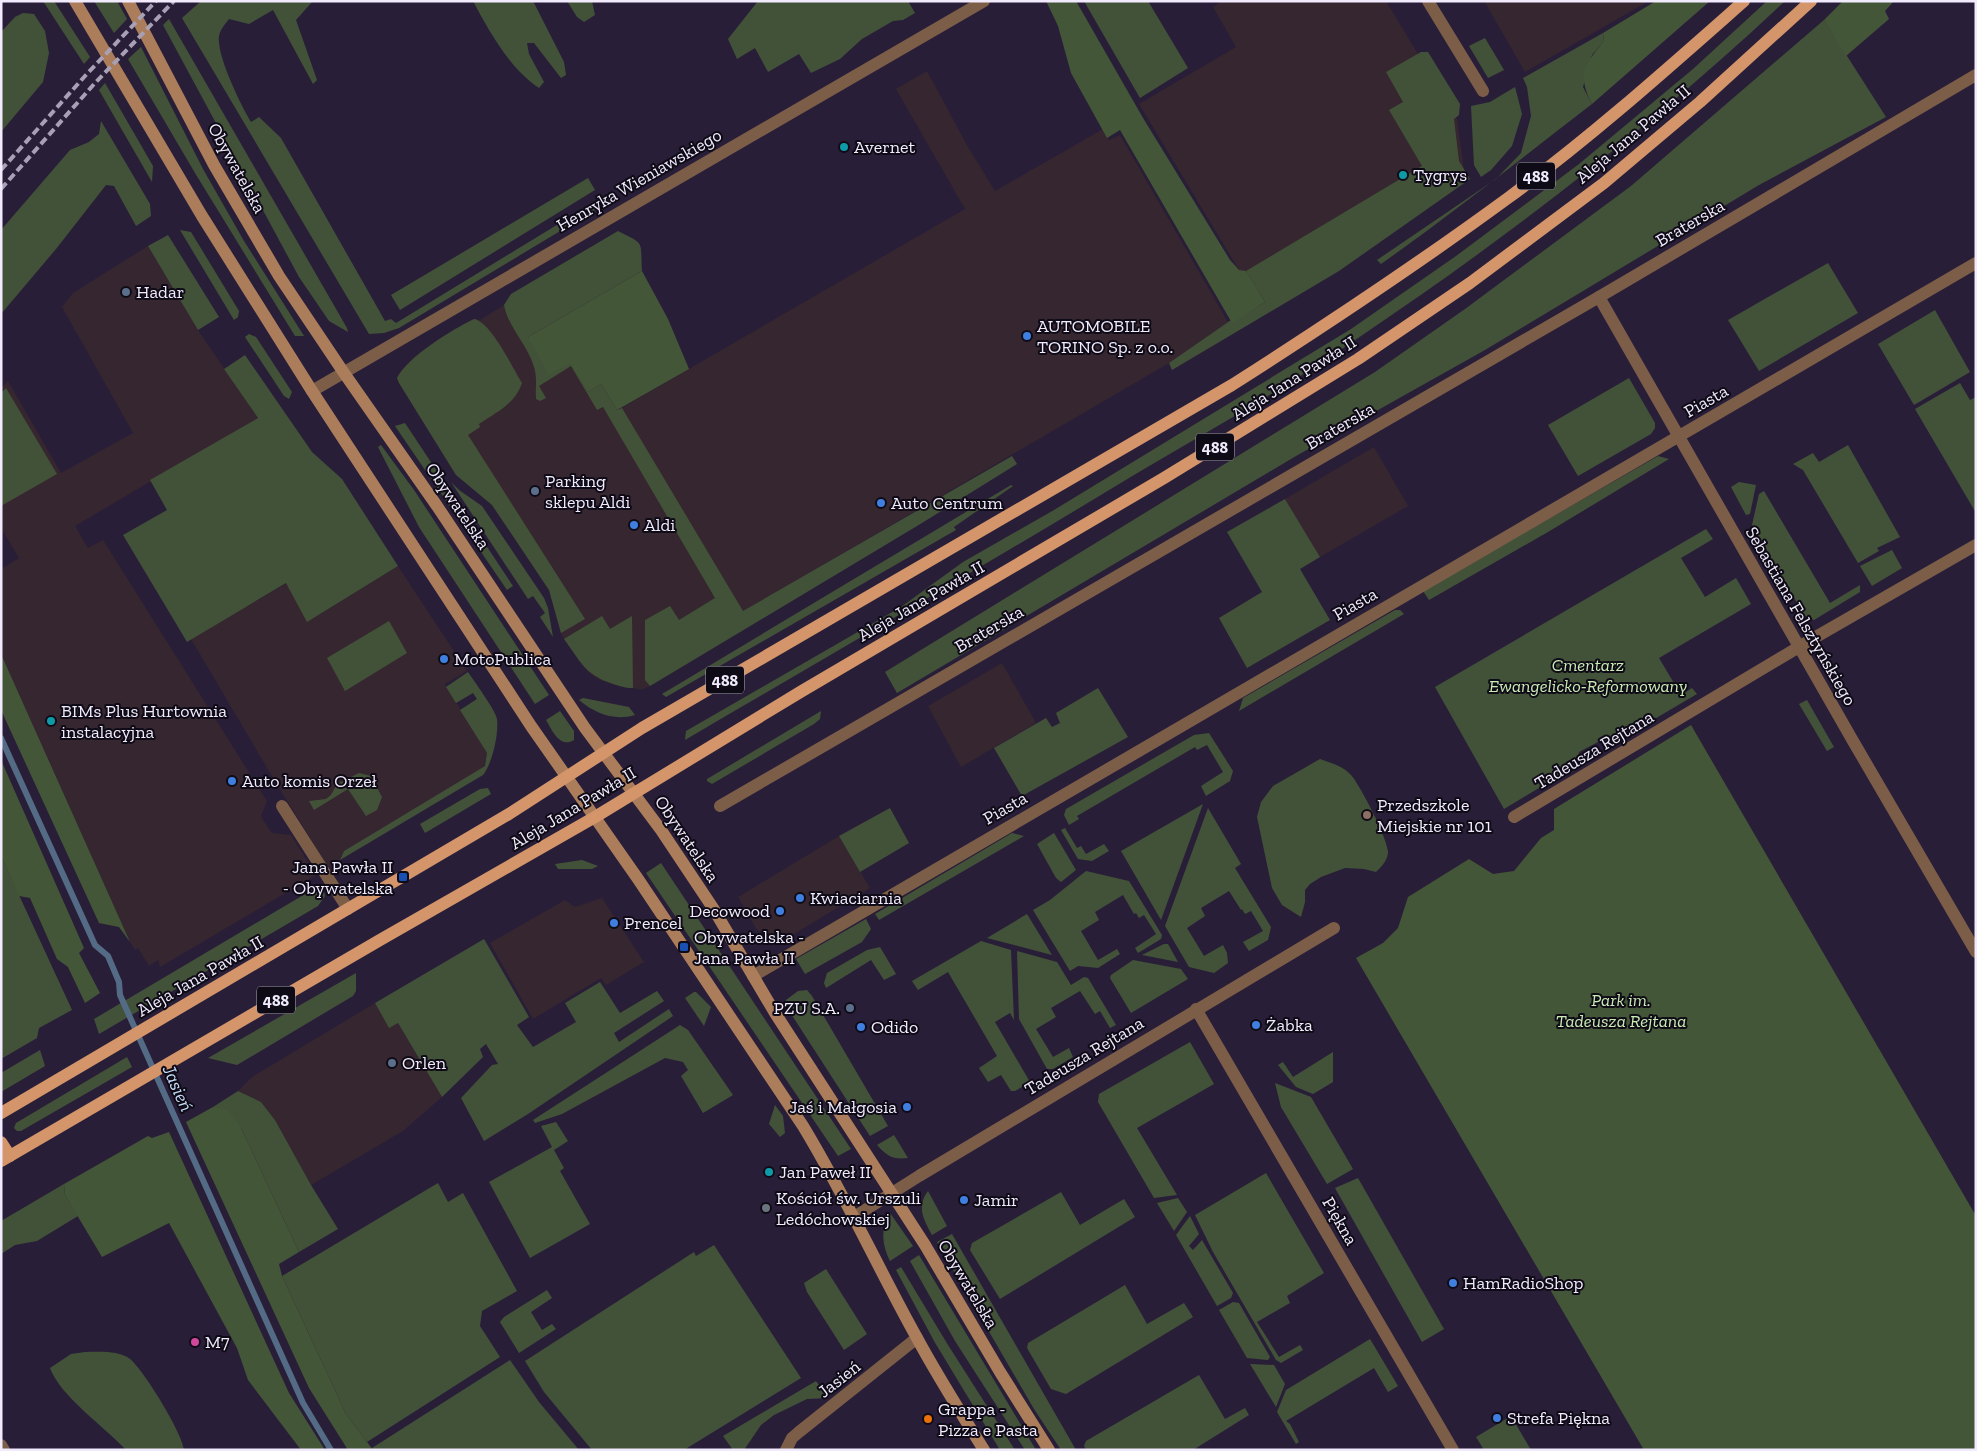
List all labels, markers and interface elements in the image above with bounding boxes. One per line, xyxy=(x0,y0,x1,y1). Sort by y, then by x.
street label: Aleja Jana Pawła II xyxy=(1571,80,1695,188)
street label: Obywatelska xyxy=(203,119,271,217)
street label: Henryka Wieniawskiego xyxy=(552,124,726,236)
place label: Avernet xyxy=(854,136,915,158)
marker: Avernet xyxy=(838,141,850,153)
road number: 488 xyxy=(1517,162,1555,190)
place label: Tygrys xyxy=(1413,164,1467,186)
marker: Tygrys xyxy=(1397,169,1409,181)
street label: Braterska xyxy=(1652,194,1729,251)
place label: Hadar xyxy=(136,281,184,303)
marker: Hadar xyxy=(120,286,132,298)
place label: AUTOMOBILE TORINO Sp. z o.o. xyxy=(1037,315,1173,358)
marker: AUTOMOBILE TORINO Sp. z o.o. xyxy=(1021,330,1033,342)
street label: Aleja Jana Pawła II xyxy=(1228,331,1361,425)
street label: Piasta xyxy=(1680,379,1732,422)
street label: Braterska xyxy=(1302,397,1379,454)
road number: 488 xyxy=(1196,434,1234,461)
street label: Obywatelska xyxy=(421,458,495,554)
place label: Parking sklepu Aldi xyxy=(545,470,630,513)
marker: Parking sklepu Aldi xyxy=(529,485,541,497)
place label: Auto Centrum xyxy=(891,492,1003,514)
marker: Auto Centrum xyxy=(875,497,887,509)
place label: Aldi xyxy=(644,514,675,536)
marker: Aldi xyxy=(628,519,640,531)
street label: Sebastiana Felsztyńskiego xyxy=(1741,523,1861,709)
street label: Aleja Jana Pawła II xyxy=(854,556,989,646)
street label: Piasta xyxy=(1329,582,1381,625)
street label: Braterska xyxy=(951,600,1028,657)
place label: MotoPublica xyxy=(454,648,551,670)
marker: MotoPublica xyxy=(438,653,450,665)
park label: Cmentarz Ewangelicko-Reformowany xyxy=(1489,654,1687,697)
road number: 488 xyxy=(706,666,744,694)
place label: BIMs Plus Hurtownia instalacyjna xyxy=(61,700,227,743)
street label: Tadeusza Rejtana xyxy=(1530,706,1658,794)
marker: BIMs Plus Hurtownia instalacyjna xyxy=(45,715,57,727)
street label: Aleja Jana Pawła II xyxy=(506,762,640,854)
place label: Auto komis Orzeł xyxy=(242,770,377,792)
marker: Auto komis Orzeł xyxy=(226,775,238,787)
street label: Piasta xyxy=(979,786,1031,829)
street label: Obywatelska xyxy=(650,791,724,887)
place label: Przedszkole Miejskie nr 101 xyxy=(1377,794,1492,837)
marker: Przedszkole Miejskie nr 101 xyxy=(1361,809,1373,821)
place label: Jana Pawła II - Obywatelska xyxy=(283,856,393,899)
marker: Jana Pawła II - Obywatelska xyxy=(397,871,409,883)
place label: Kwiaciarnia xyxy=(810,887,902,909)
marker: Kwiaciarnia xyxy=(794,892,806,904)
place label: Decowood xyxy=(690,900,770,922)
marker: Decowood xyxy=(774,905,786,917)
place label: Prencel xyxy=(624,912,682,934)
marker: Prencel xyxy=(608,917,620,929)
place label: Obywatelska - Jana Pawła II xyxy=(694,926,804,969)
street label: Aleja Jana Pawła II xyxy=(133,931,268,1021)
marker: Obywatelska - Jana Pawła II xyxy=(678,941,690,953)
road number: 488 xyxy=(257,986,295,1014)
park label: Park im. Tadeusza Rejtana xyxy=(1556,989,1686,1032)
place label: PZU S.A. xyxy=(774,997,840,1019)
marker: PZU S.A. xyxy=(844,1002,856,1014)
street label: Tadeusza Rejtana xyxy=(1020,1012,1148,1100)
place label: Żabka xyxy=(1266,1014,1313,1036)
place label: Odido xyxy=(871,1016,918,1038)
marker: Żabka xyxy=(1250,1019,1262,1031)
marker: Odido xyxy=(855,1021,867,1033)
place label: Orlen xyxy=(402,1052,447,1074)
marker: Orlen xyxy=(386,1057,398,1069)
water label: Jasień xyxy=(157,1060,198,1115)
place label: Jaś i Małgosia xyxy=(789,1096,897,1118)
marker: Jaś i Małgosia xyxy=(901,1101,913,1113)
place label: Jan Paweł II xyxy=(779,1161,871,1183)
marker: Jan Paweł II xyxy=(763,1166,775,1178)
place label: Kościół św. Urszuli Ledóchowskiej xyxy=(776,1187,921,1230)
place label: Jamir xyxy=(974,1189,1019,1211)
street label: Piękna xyxy=(1317,1193,1363,1249)
marker: Jamir xyxy=(958,1194,970,1206)
marker: Kościół św. Urszuli Ledóchowskiej xyxy=(760,1202,772,1214)
street label: Obywatelska xyxy=(933,1236,1003,1333)
place label: HamRadioShop xyxy=(1463,1272,1583,1294)
marker: HamRadioShop xyxy=(1447,1277,1459,1289)
place label: M7 xyxy=(205,1331,230,1353)
marker: M7 xyxy=(189,1336,201,1348)
street label: Jasień xyxy=(813,1355,865,1402)
place label: Grappa - Pizza e Pasta xyxy=(938,1398,1038,1441)
place label: Strefa Piękna xyxy=(1507,1407,1610,1429)
marker: Strefa Piękna xyxy=(1491,1412,1503,1424)
marker: Grappa - Pizza e Pasta xyxy=(922,1413,934,1425)

